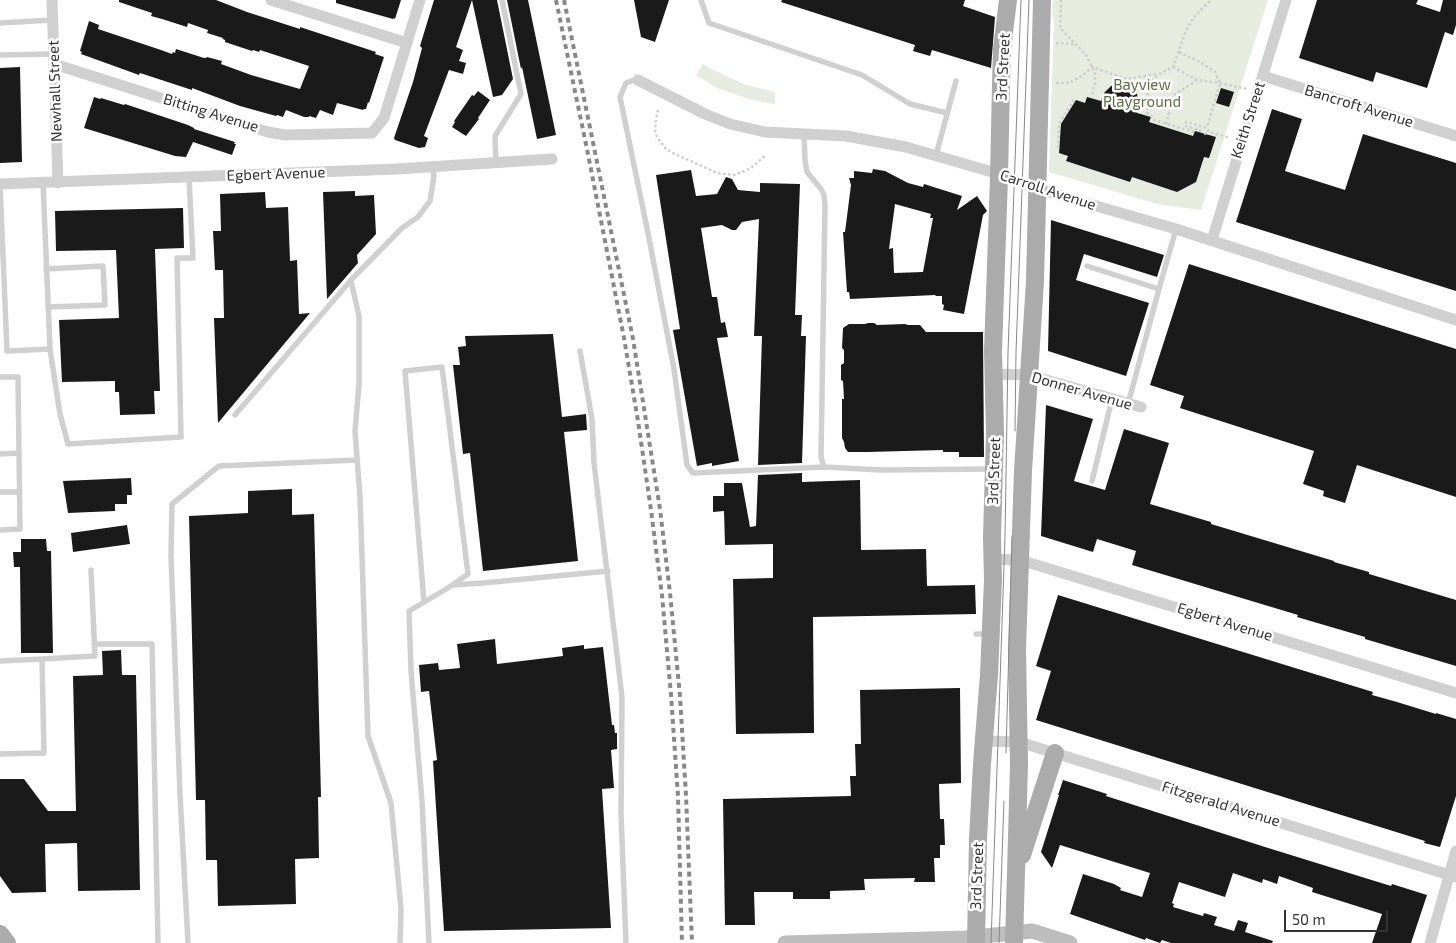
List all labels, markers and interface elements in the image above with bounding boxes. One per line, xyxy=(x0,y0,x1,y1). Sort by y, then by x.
street label: 3rd Street xyxy=(992,33,1014,101)
street label: Newhall Street xyxy=(44,40,66,142)
park label: Bayview Playground xyxy=(1103,76,1181,111)
street label: Keith Street xyxy=(1227,79,1269,161)
street label: Bancroft Avenue xyxy=(1302,81,1416,131)
street label: Bitting Avenue xyxy=(161,90,261,136)
street label: Egbert Avenue xyxy=(226,163,326,185)
street label: Carroll Avenue xyxy=(998,166,1098,214)
street label: Donner Avenue xyxy=(1030,368,1134,414)
street label: 3rd Street xyxy=(984,437,1004,505)
street label: Egbert Avenue xyxy=(1175,599,1275,645)
street label: Fitzgerald Avenue xyxy=(1160,777,1282,831)
street label: 3rd Street xyxy=(967,842,987,910)
scale bar xyxy=(1286,900,1390,932)
text: 50 m xyxy=(1292,910,1326,928)

